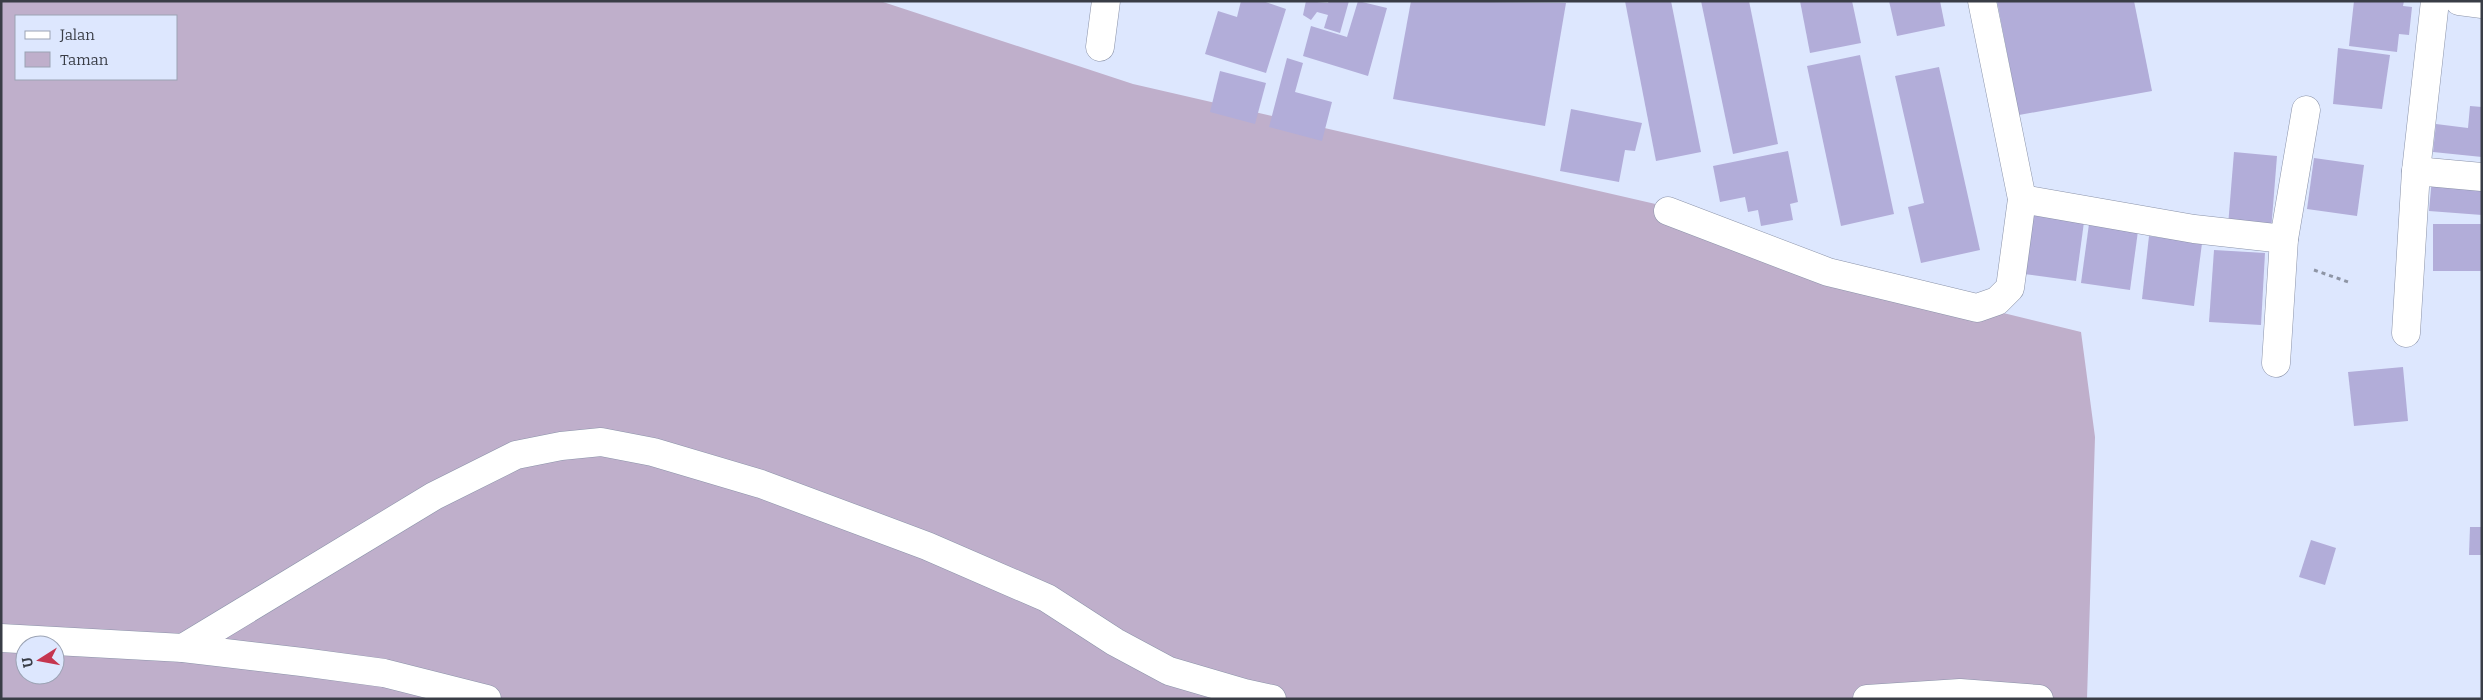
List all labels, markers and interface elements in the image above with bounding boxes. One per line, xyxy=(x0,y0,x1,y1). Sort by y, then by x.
legend xyxy=(15,15,178,80)
text: Jalan xyxy=(59,26,95,44)
text: Taman xyxy=(60,51,109,69)
north arrow xyxy=(15,635,65,685)
text: U xyxy=(18,655,37,669)

